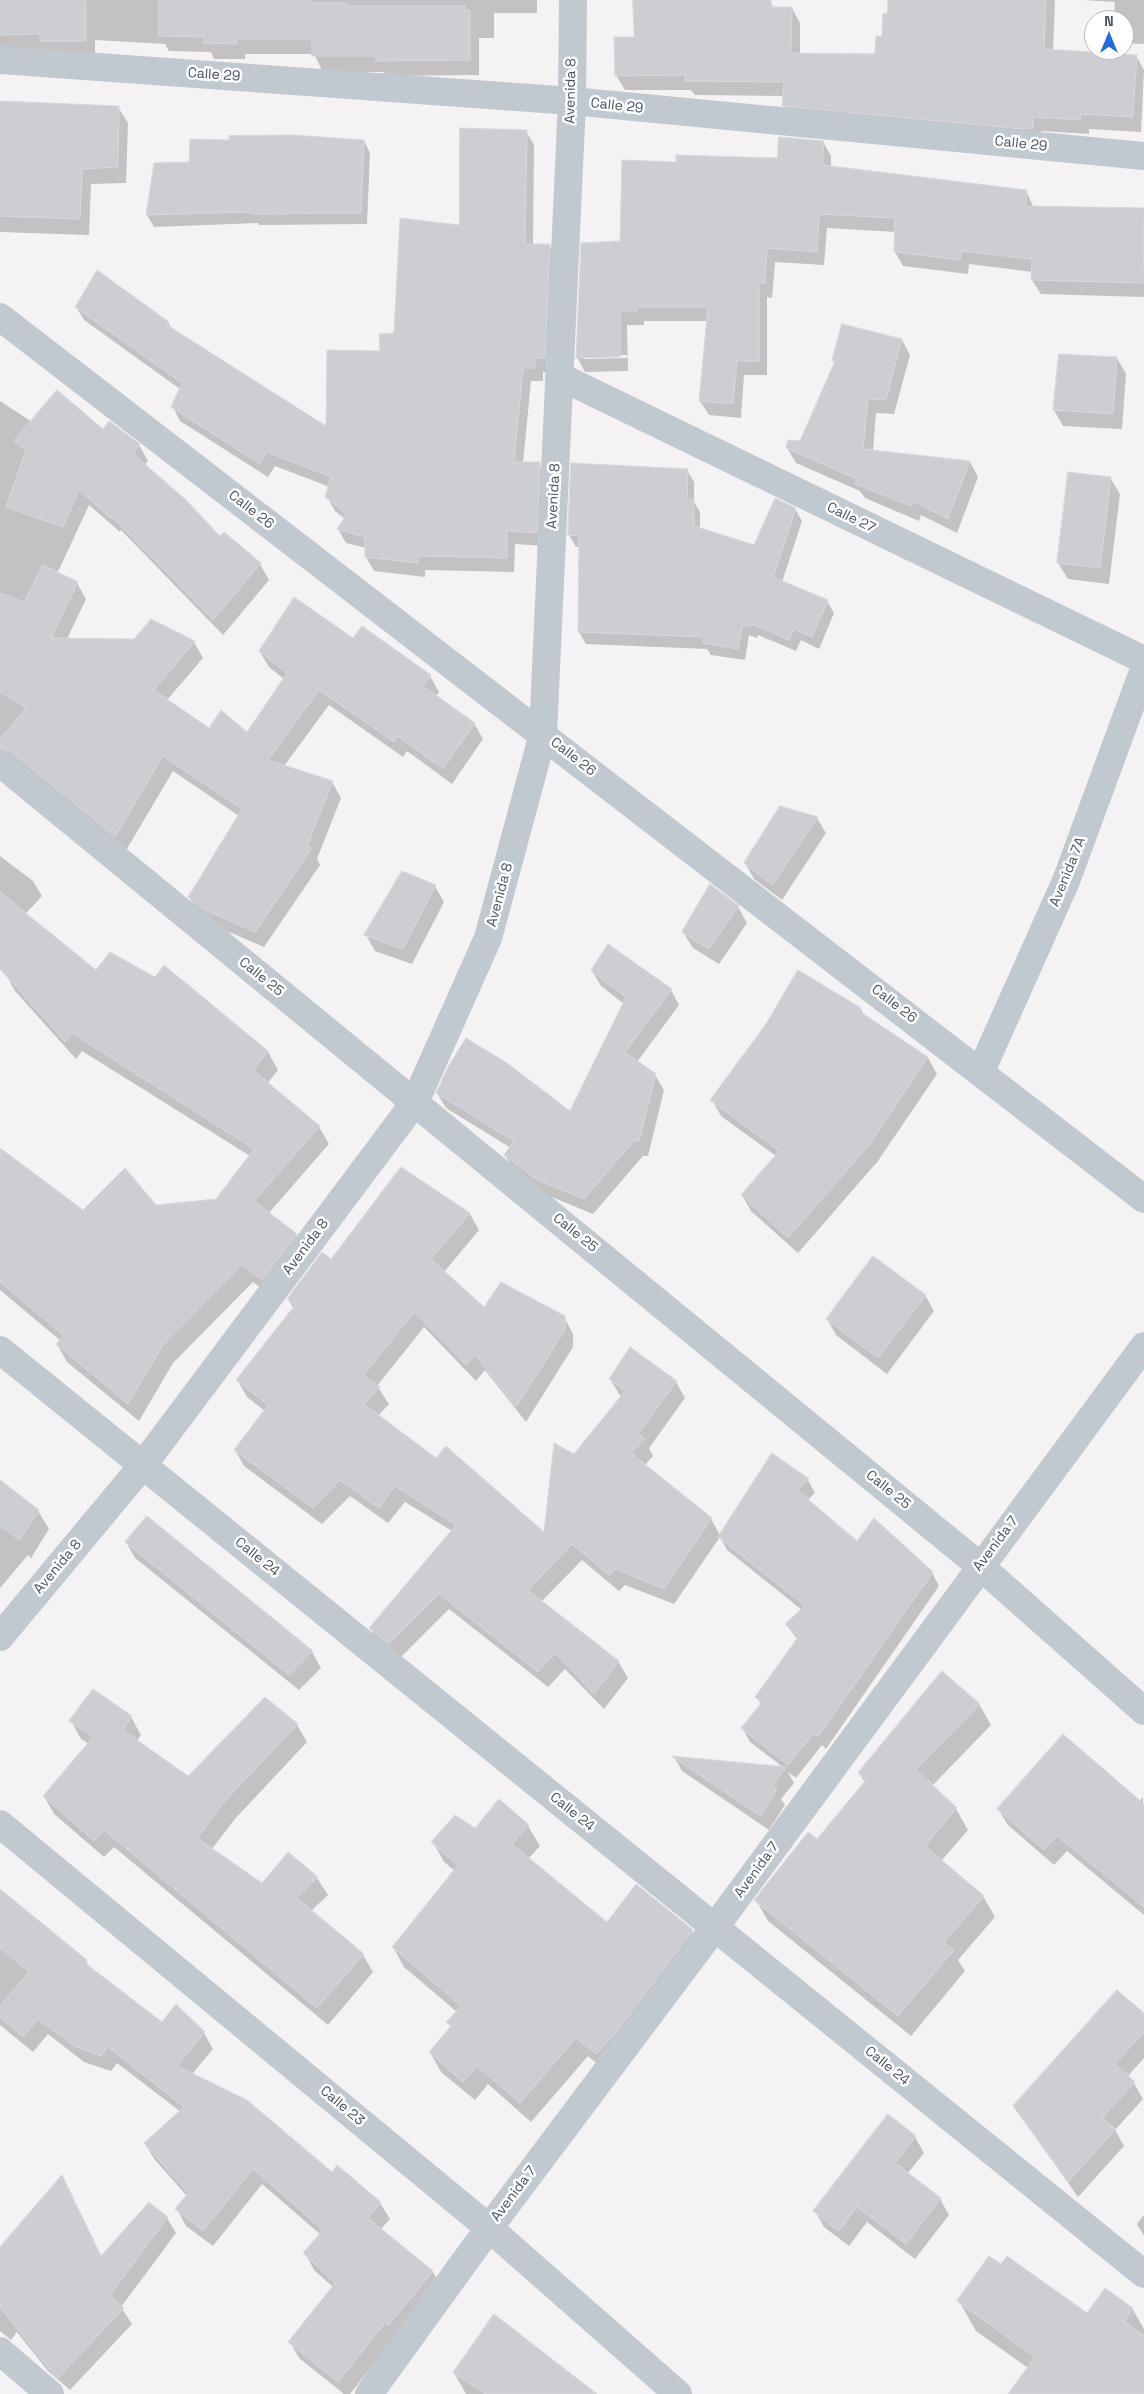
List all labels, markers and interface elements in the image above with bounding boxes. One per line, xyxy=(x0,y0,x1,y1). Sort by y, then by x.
north arrow xyxy=(1084,10,1134,60)
text: N xyxy=(1104,12,1114,30)
street label: Avenida 8 xyxy=(562,58,580,124)
street label: Calle 29 xyxy=(187,65,241,85)
street label: Calle 29 xyxy=(590,95,644,117)
street label: Calle 29 xyxy=(994,133,1048,155)
street label: Avenida 8 xyxy=(544,463,564,529)
street label: Calle 26 xyxy=(225,487,277,533)
street label: Calle 27 xyxy=(824,499,878,537)
street label: Calle 26 xyxy=(547,734,599,780)
street label: Avenida 7A xyxy=(1046,835,1090,909)
street label: Avenida 8 xyxy=(483,861,517,929)
street label: Calle 25 xyxy=(235,954,287,1000)
street label: Calle 26 xyxy=(868,981,920,1027)
street label: Calle 25 xyxy=(549,1210,601,1256)
street label: Avenida 8 xyxy=(280,1216,332,1278)
street label: Calle 25 xyxy=(862,1467,914,1513)
street label: Avenida 7 xyxy=(970,1513,1022,1575)
street label: Calle 24 xyxy=(231,1534,283,1580)
street label: Avenida 8 xyxy=(31,1537,85,1597)
street label: Calle 24 xyxy=(546,1789,598,1835)
street label: Avenida 7 xyxy=(731,1839,783,1901)
street label: Calle 24 xyxy=(861,2043,913,2089)
street label: Calle 23 xyxy=(316,2083,368,2129)
street label: Avenida 7 xyxy=(488,2163,540,2225)

